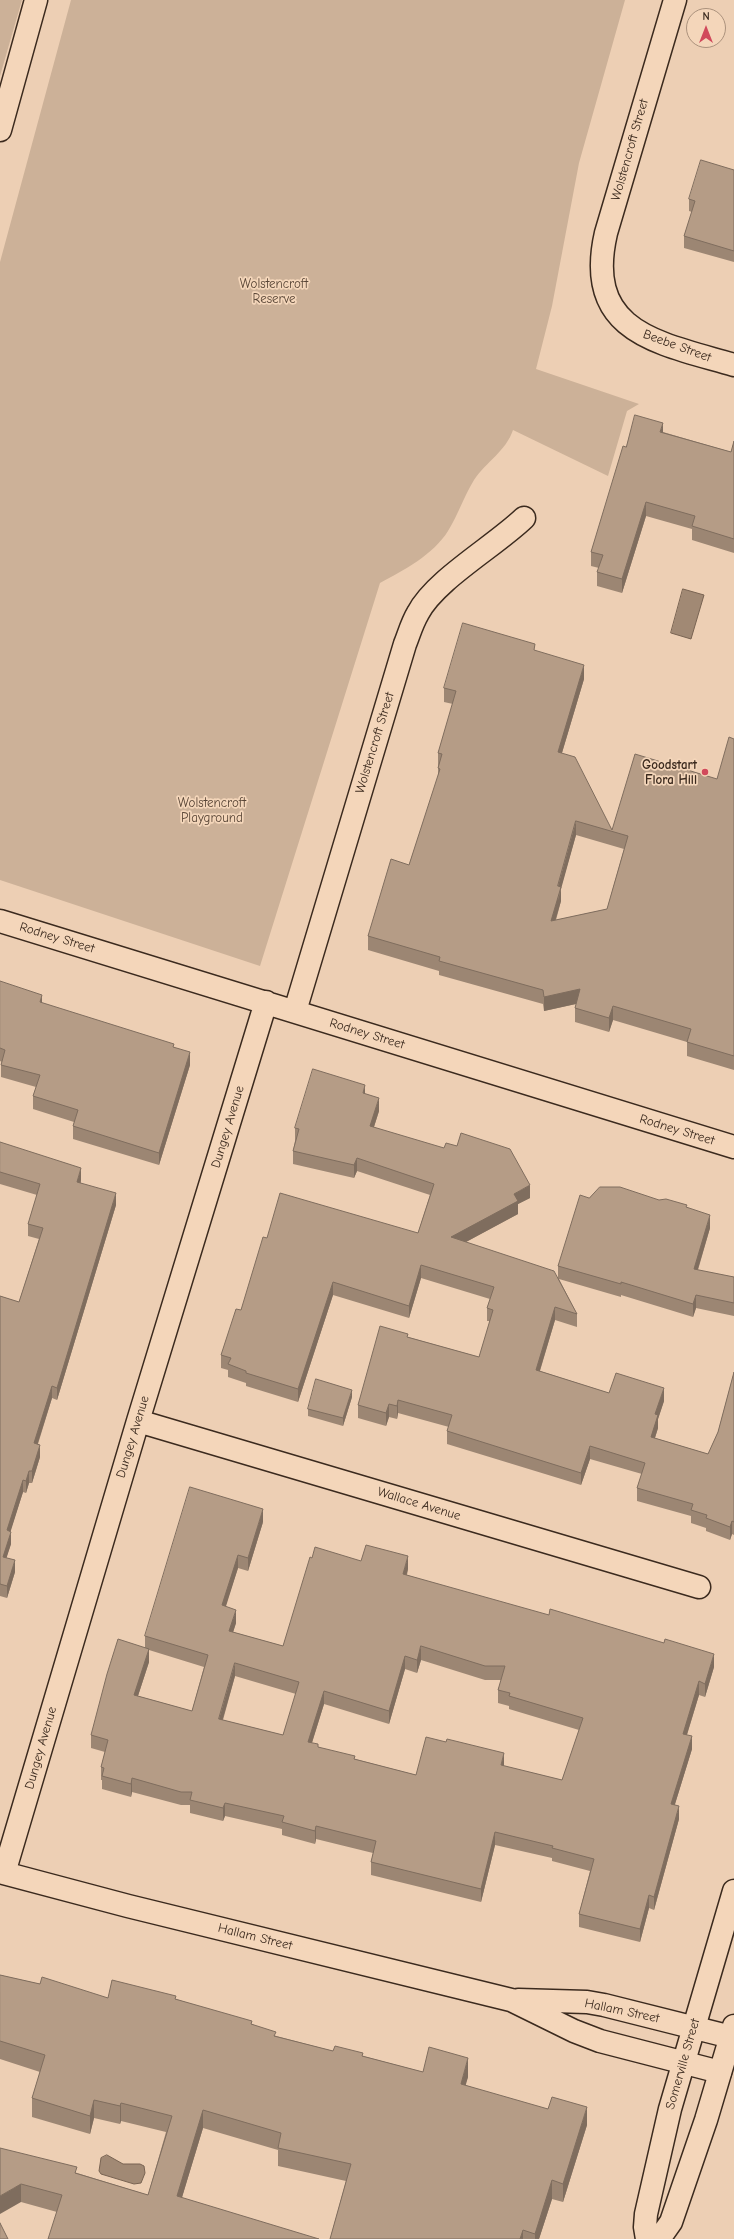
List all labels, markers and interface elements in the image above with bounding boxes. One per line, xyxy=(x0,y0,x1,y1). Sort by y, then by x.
north arrow xyxy=(686,8,726,48)
text: N xyxy=(702,10,710,23)
street label: Wolstencroft Street xyxy=(608,97,652,203)
park label: Wolstencroft Reserve xyxy=(240,276,308,307)
street label: Beebe Street xyxy=(641,326,713,366)
street label: Wolstencroft Street xyxy=(352,690,398,796)
place label: Goodstart Flora Hill xyxy=(642,757,697,788)
marker: Goodstart Flora Hill xyxy=(700,767,710,777)
park label: Wolstencroft Playground xyxy=(178,795,246,826)
street label: Rodney Street xyxy=(18,919,96,957)
street label: Rodney Street xyxy=(328,1015,406,1053)
street label: Dungey Avenue xyxy=(208,1084,248,1170)
street label: Rodney Street xyxy=(638,1111,716,1149)
street label: Dungey Avenue xyxy=(113,1394,153,1480)
street label: Wallace Avenue xyxy=(376,1484,462,1524)
street label: Dungey Avenue xyxy=(22,1705,60,1791)
street label: Hallam Street xyxy=(216,1920,294,1954)
street label: Hallam Street xyxy=(583,1995,661,2027)
street label: Somerville Street xyxy=(663,2017,703,2111)

